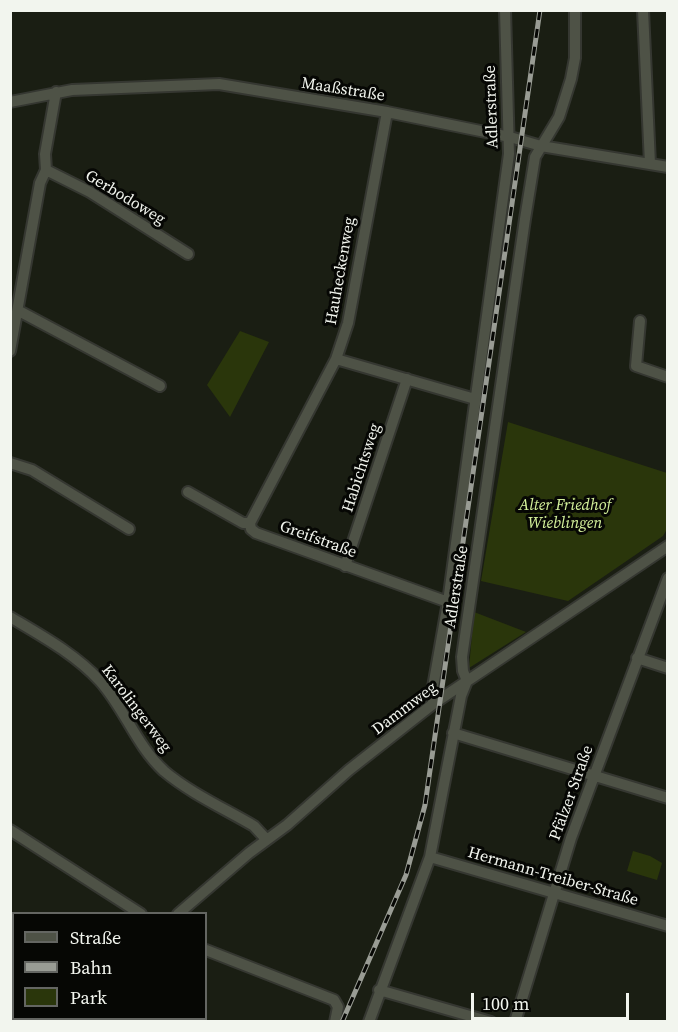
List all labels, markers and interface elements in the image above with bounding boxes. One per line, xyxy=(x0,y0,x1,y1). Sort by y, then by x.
street label: Adlerstraße xyxy=(481,65,503,149)
street label: Maaßstraße xyxy=(300,74,386,106)
street label: Gerbodoweg xyxy=(82,167,168,229)
street label: Hauheckenweg xyxy=(322,215,360,327)
street label: Habichtsweg xyxy=(339,421,385,515)
park label: Alter Friedhof Wieblingen xyxy=(519,496,611,534)
street label: Greifstraße xyxy=(277,517,359,563)
street label: Adlerstraße xyxy=(441,544,473,630)
street label: Karolingerweg xyxy=(97,661,175,757)
street label: Dammweg xyxy=(369,678,441,740)
street label: Pfälzer Straße xyxy=(546,743,598,843)
street label: Hermann-Treiber-Straße xyxy=(466,843,640,911)
legend xyxy=(12,912,207,1020)
text: Straße xyxy=(70,925,121,950)
text: Bahn xyxy=(70,955,112,980)
scale bar xyxy=(474,981,632,1019)
text: Park xyxy=(70,985,107,1010)
text: 100 m xyxy=(482,991,529,1016)

